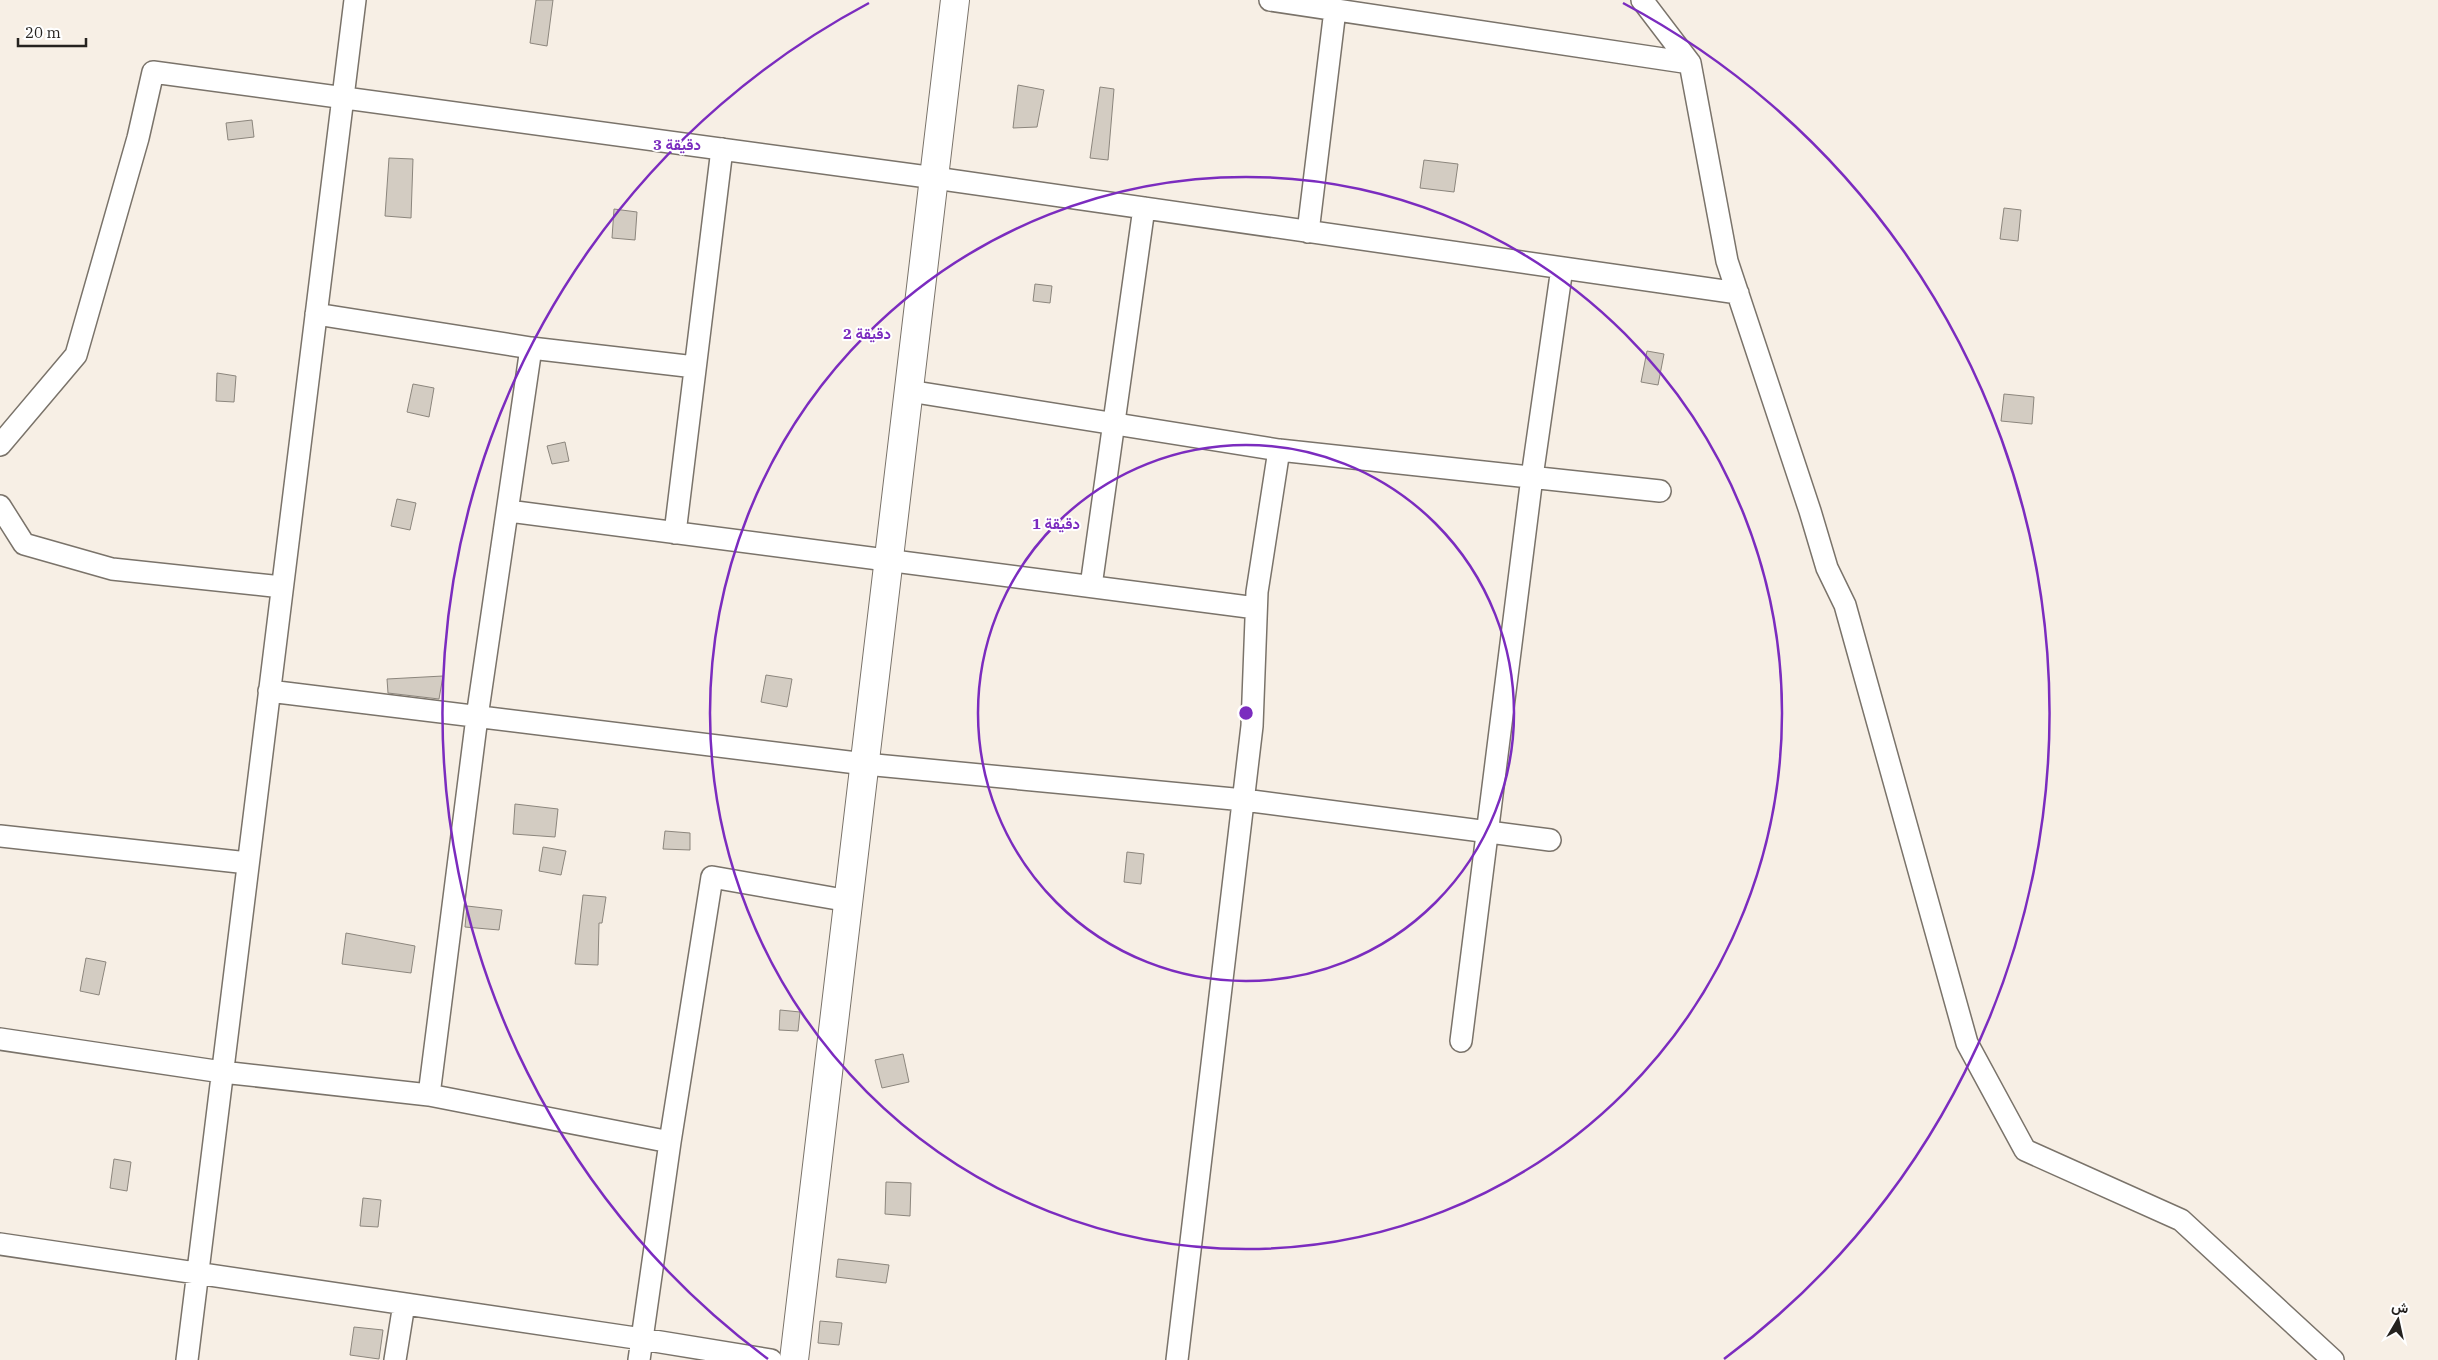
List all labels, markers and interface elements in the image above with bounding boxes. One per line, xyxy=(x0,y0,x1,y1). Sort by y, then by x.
scale bar xyxy=(18,15,85,47)
text: 20 m xyxy=(25,23,61,42)
text: 3 دقيقة xyxy=(653,135,701,154)
text: 2 دقيقة xyxy=(843,324,891,343)
text: 1 دقيقة xyxy=(1032,514,1080,533)
centre of rings xyxy=(1237,704,1255,722)
north arrow xyxy=(2373,1295,2423,1345)
text: ش xyxy=(2390,1297,2410,1317)

